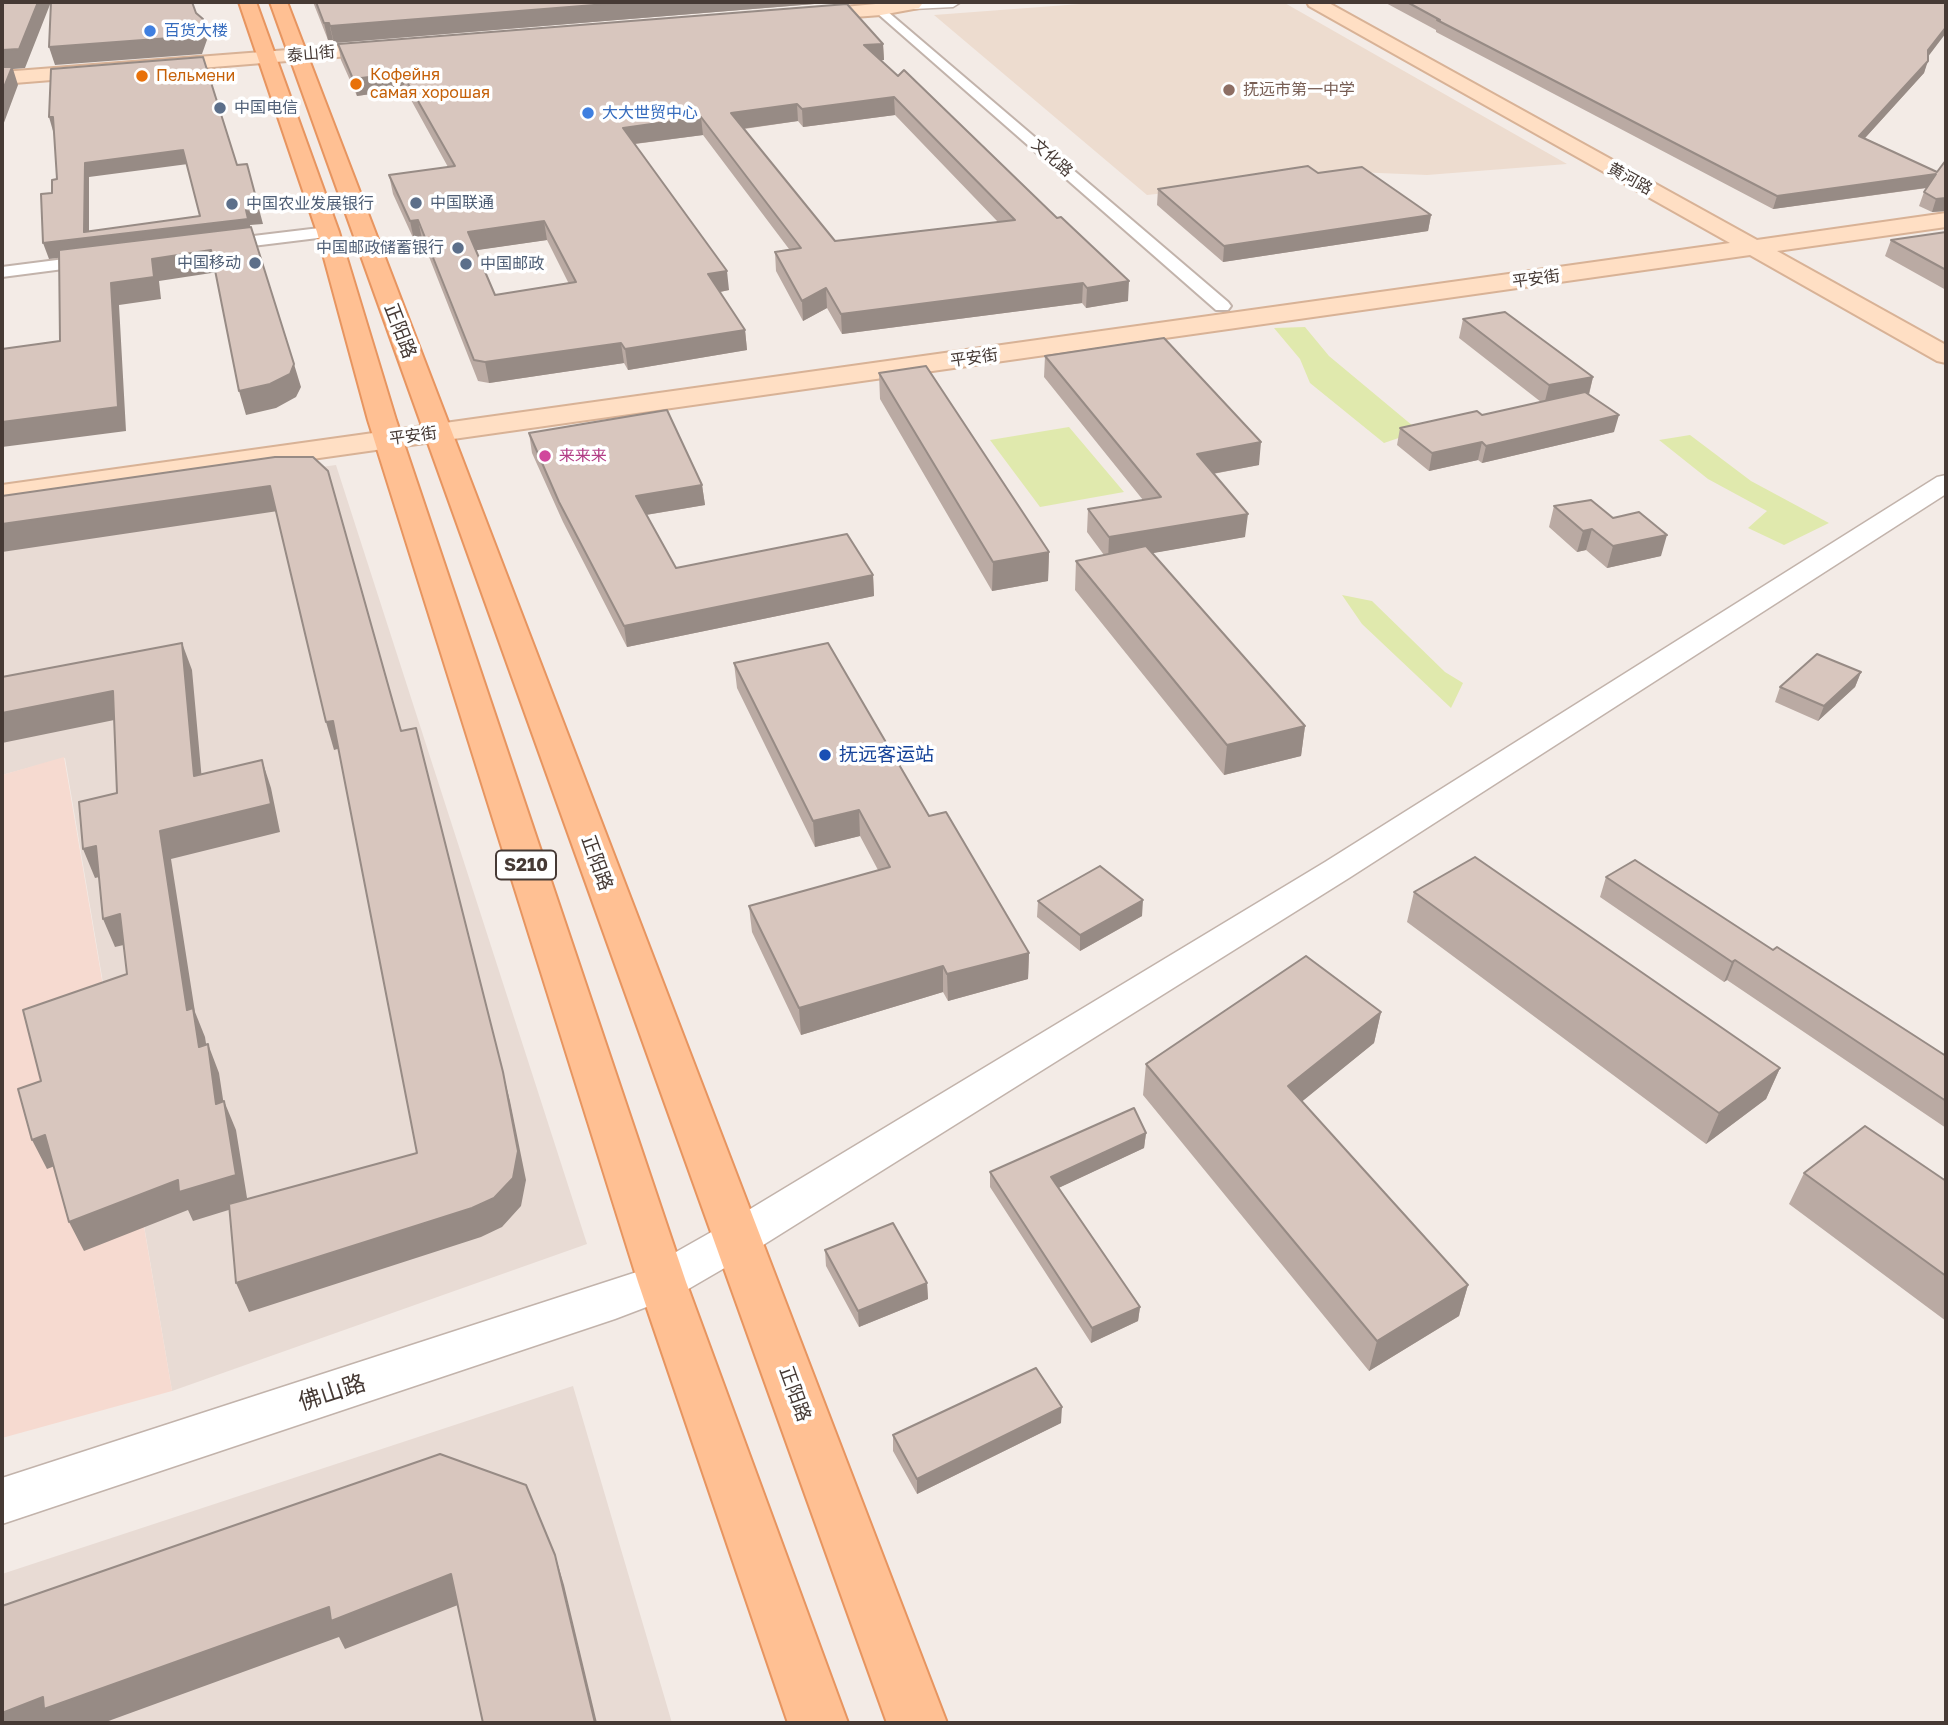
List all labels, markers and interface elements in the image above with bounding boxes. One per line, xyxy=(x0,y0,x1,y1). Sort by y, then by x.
place label: 百货大楼 xyxy=(164,21,228,41)
marker: 百货大楼 xyxy=(142,23,158,39)
street label: 泰山街 xyxy=(286,42,336,66)
place label: Кофейня самая хорошая xyxy=(370,65,490,103)
place label: Пельмени xyxy=(156,66,235,86)
marker: Пельмени xyxy=(134,68,150,84)
marker: Кофейня самая хорошая xyxy=(348,76,364,92)
place label: 抚远市第一中学 xyxy=(1243,80,1355,100)
marker: 抚远市第一中学 xyxy=(1221,82,1237,98)
place label: 中国电信 xyxy=(234,98,298,118)
marker: 中国电信 xyxy=(212,100,228,116)
place label: 大大世贸中心 xyxy=(602,103,698,123)
marker: 大大世贸中心 xyxy=(580,105,596,121)
street label: 文化路 xyxy=(1028,135,1076,181)
street label: 黄河路 xyxy=(1604,159,1656,199)
place label: 中国联通 xyxy=(430,193,494,213)
place label: 中国农业发展银行 xyxy=(246,194,374,214)
marker: 中国联通 xyxy=(408,195,424,211)
marker: 中国农业发展银行 xyxy=(224,196,240,212)
place label: 中国邮政储蓄银行 xyxy=(316,238,444,258)
marker: 中国邮政储蓄银行 xyxy=(450,240,466,256)
place label: 中国移动 xyxy=(177,253,241,273)
place label: 中国邮政 xyxy=(480,254,544,274)
marker: 中国移动 xyxy=(247,255,263,271)
marker: 中国邮政 xyxy=(458,256,474,272)
street label: 平安街 xyxy=(1511,266,1561,292)
street label: 正阳路 xyxy=(379,300,421,362)
street label: 平安街 xyxy=(949,345,999,371)
street label: 平安街 xyxy=(388,423,438,449)
place label: 来来来 xyxy=(559,446,607,466)
marker: 来来来 xyxy=(537,448,553,464)
place label: 抚远客运站 xyxy=(839,744,934,766)
marker: 抚远客运站 xyxy=(817,747,833,763)
street label: 正阳路 xyxy=(577,832,617,894)
road number: S210 xyxy=(496,850,556,880)
street label: 正阳路 xyxy=(775,1363,815,1425)
street label: 佛山路 xyxy=(295,1369,369,1417)

